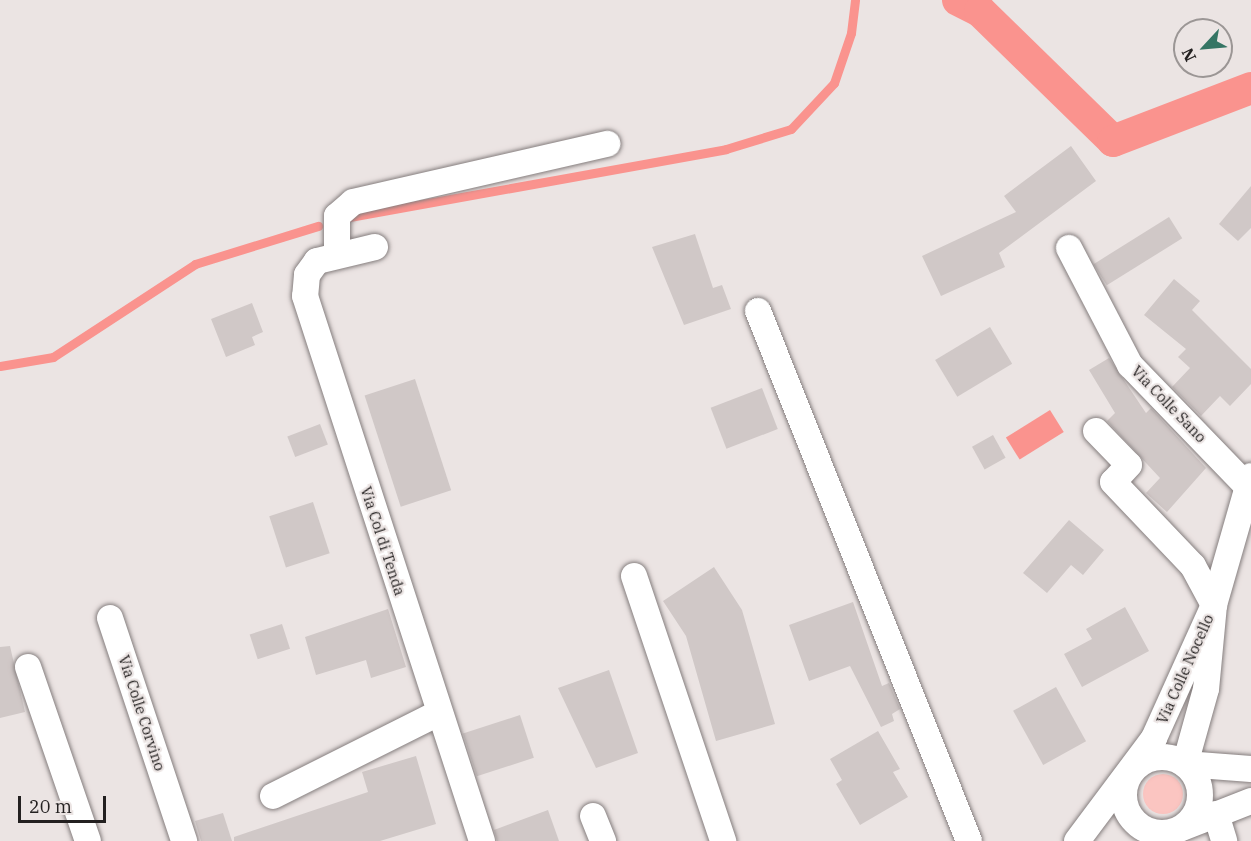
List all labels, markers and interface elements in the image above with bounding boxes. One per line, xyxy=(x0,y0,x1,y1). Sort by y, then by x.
north arrow xyxy=(1173,18,1233,78)
text: N xyxy=(1177,45,1200,65)
street label: Via Colle Sano xyxy=(1128,362,1210,446)
street label: Via Col di Tenda xyxy=(357,484,409,598)
street label: Via Colle Nocello xyxy=(1153,611,1217,727)
street label: Via Colle Corvino xyxy=(115,653,169,773)
scale bar xyxy=(21,784,110,822)
text: 20 m xyxy=(29,795,72,818)

